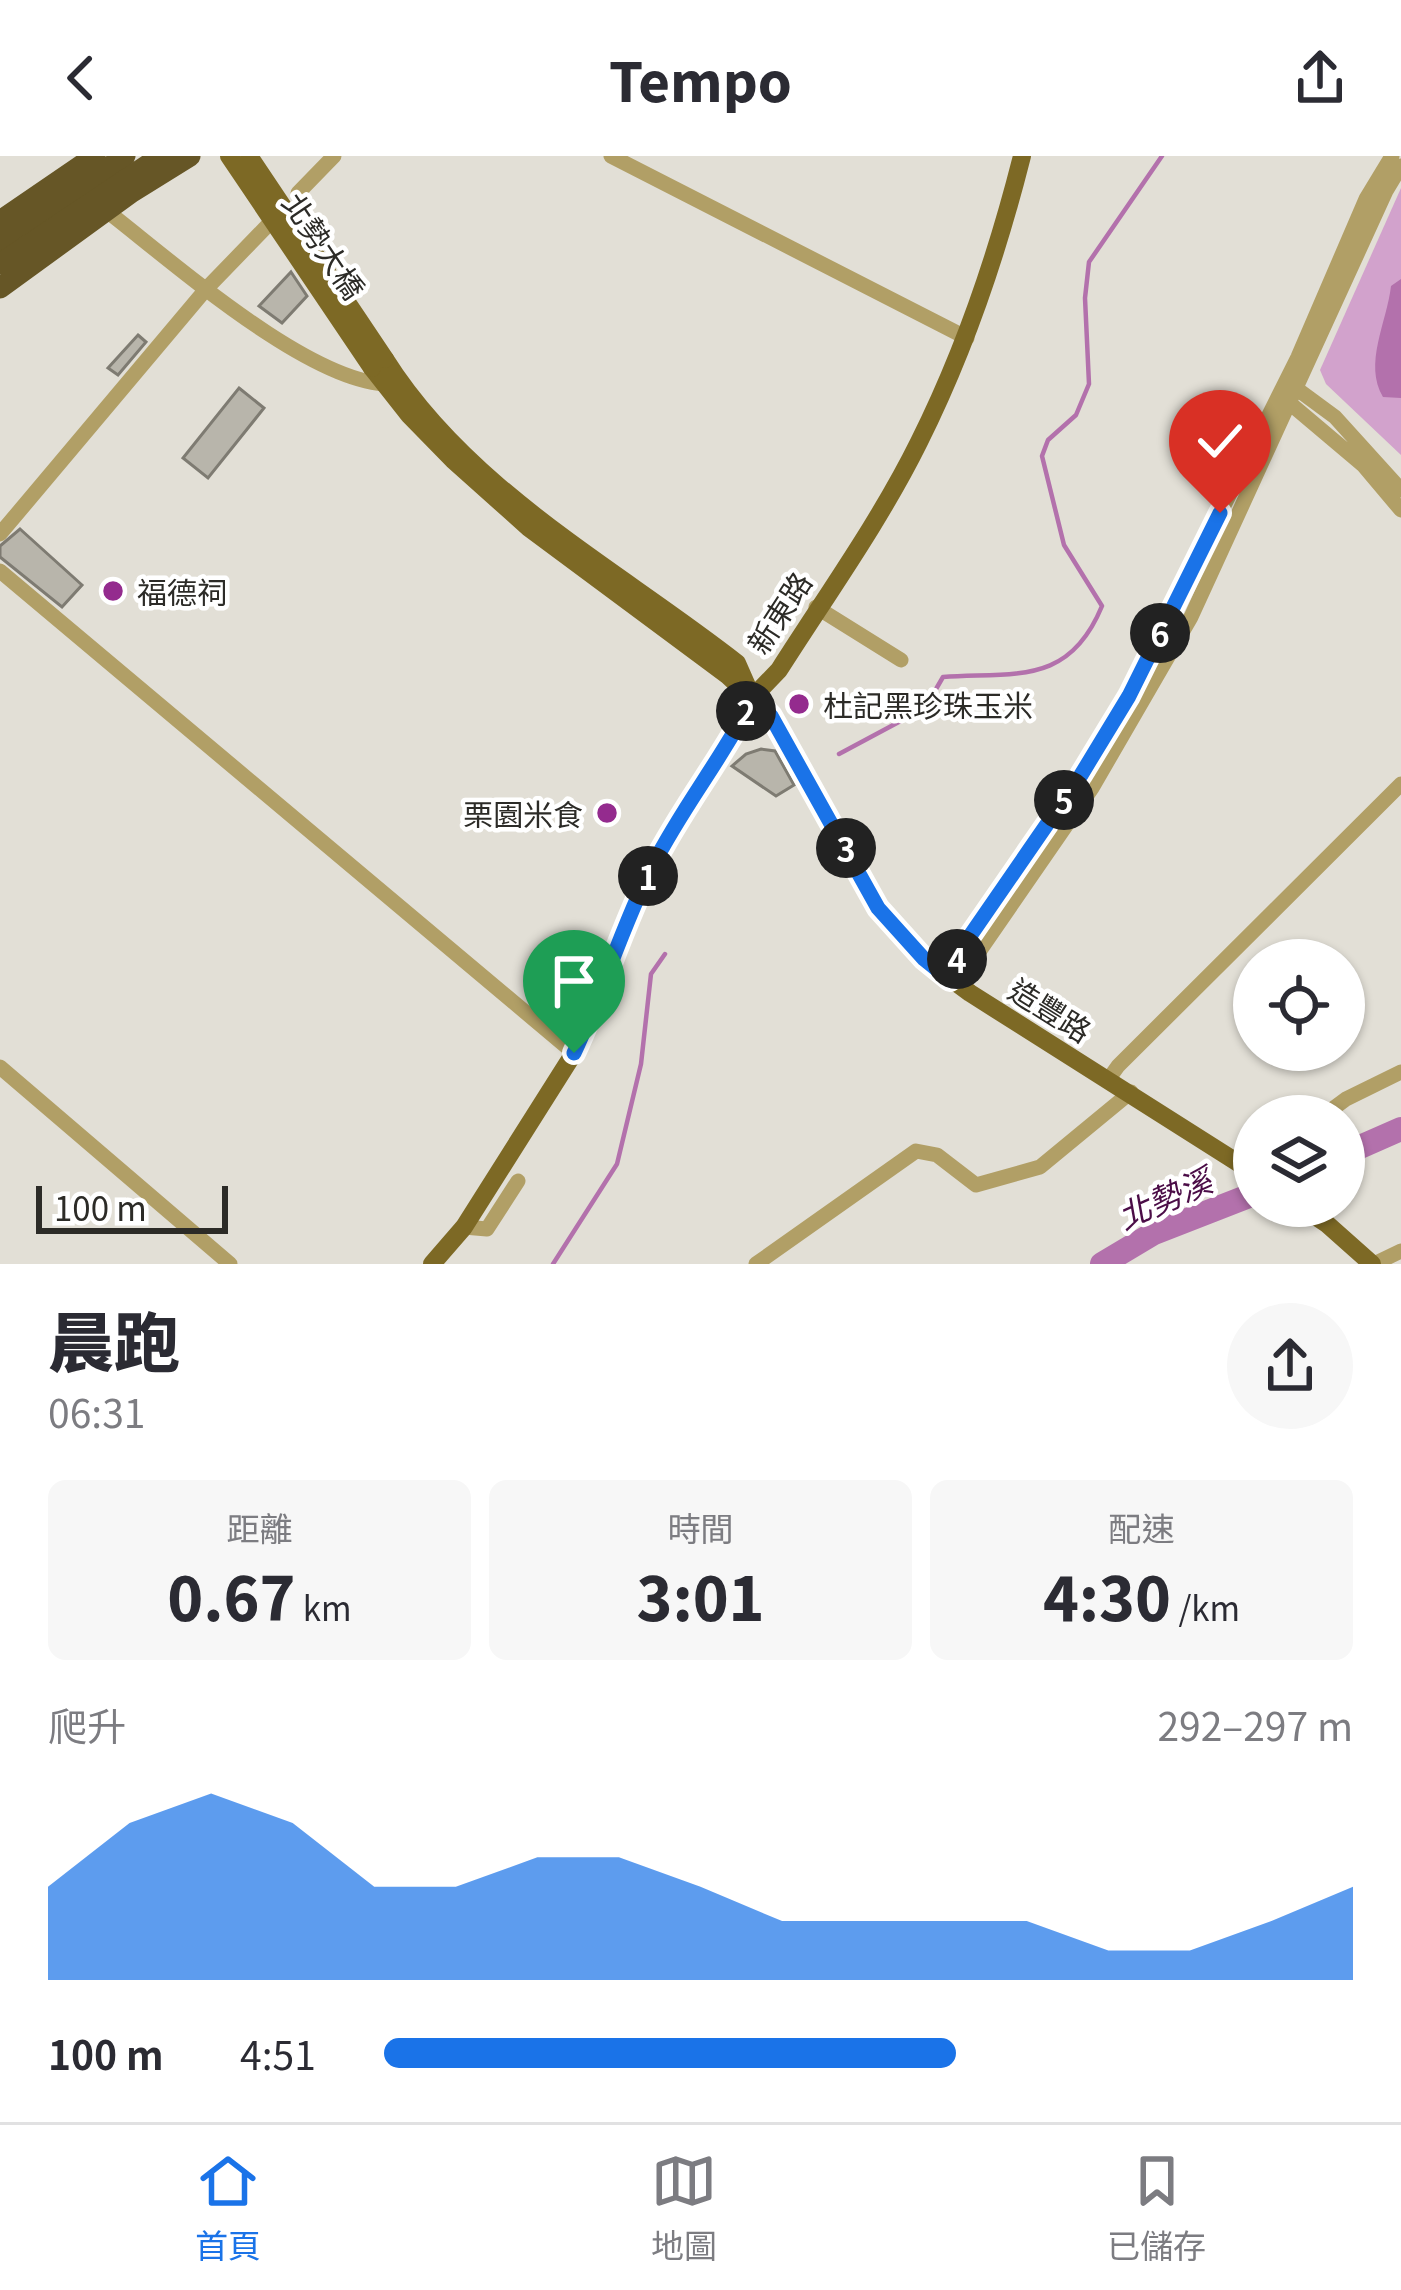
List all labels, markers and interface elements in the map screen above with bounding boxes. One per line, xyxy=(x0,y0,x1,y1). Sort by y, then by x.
text: Tempo xyxy=(609,39,792,118)
icon: back xyxy=(48,45,114,111)
icon: share xyxy=(1287,45,1353,111)
street label: 北勢大橋 xyxy=(273,183,377,307)
pin xyxy=(1169,390,1271,513)
icon: check xyxy=(1187,408,1253,474)
street label: 新東路 xyxy=(735,562,821,662)
place label: 福德祠 xyxy=(137,569,227,613)
marker: 福德祠 xyxy=(100,578,126,604)
pin: 6 xyxy=(1130,603,1190,663)
text: 6 xyxy=(1150,609,1170,657)
pin: 2 xyxy=(716,681,776,741)
place label: 杜記黑珍珠玉米 xyxy=(823,682,1033,726)
text: 2 xyxy=(736,687,756,735)
marker: 杜記黑珍珠玉米 xyxy=(786,691,812,717)
pin: 5 xyxy=(1034,770,1094,830)
text: 5 xyxy=(1054,776,1074,824)
place label: 栗園米食 xyxy=(463,791,583,835)
marker: 栗園米食 xyxy=(594,800,620,826)
pin: 3 xyxy=(816,818,876,878)
text: 3 xyxy=(836,824,856,872)
pin: 1 xyxy=(618,846,678,906)
text: 1 xyxy=(638,852,658,900)
pin: 4 xyxy=(927,929,987,989)
pin xyxy=(523,930,625,1053)
text: 4 xyxy=(947,935,967,983)
map controls xyxy=(1233,939,1365,1227)
button: locate xyxy=(1233,939,1365,1071)
icon: arrive xyxy=(541,948,607,1014)
street label: 造豐路 xyxy=(1001,966,1101,1052)
button: layers xyxy=(1233,1095,1365,1227)
water label: 北勢溪 xyxy=(1109,1153,1223,1239)
scale bar xyxy=(36,1180,228,1233)
text: 100 m xyxy=(54,1183,147,1231)
text: 晨跑 xyxy=(48,1290,180,1386)
button: share xyxy=(1227,1303,1353,1429)
text: 06:31 xyxy=(48,1383,145,1439)
text: 距離 xyxy=(227,1503,293,1551)
text: 時間 xyxy=(668,1503,734,1551)
text: 配速 xyxy=(1109,1503,1175,1551)
text: 0.67 xyxy=(167,1551,295,1638)
text: 3:01 xyxy=(636,1551,765,1638)
text: 4:30 xyxy=(1043,1551,1171,1638)
text: km xyxy=(295,1583,352,1631)
text: /km xyxy=(1171,1583,1240,1631)
text: 爬升 xyxy=(48,1696,126,1752)
text: 292–297 m xyxy=(1157,1696,1353,1752)
text: 100 m xyxy=(48,2025,163,2081)
text: 4:51 xyxy=(240,2025,316,2081)
tab: 首頁 xyxy=(195,2148,261,2268)
tab: 地圖 xyxy=(651,2148,717,2268)
tab: 已儲存 xyxy=(1107,2148,1206,2268)

